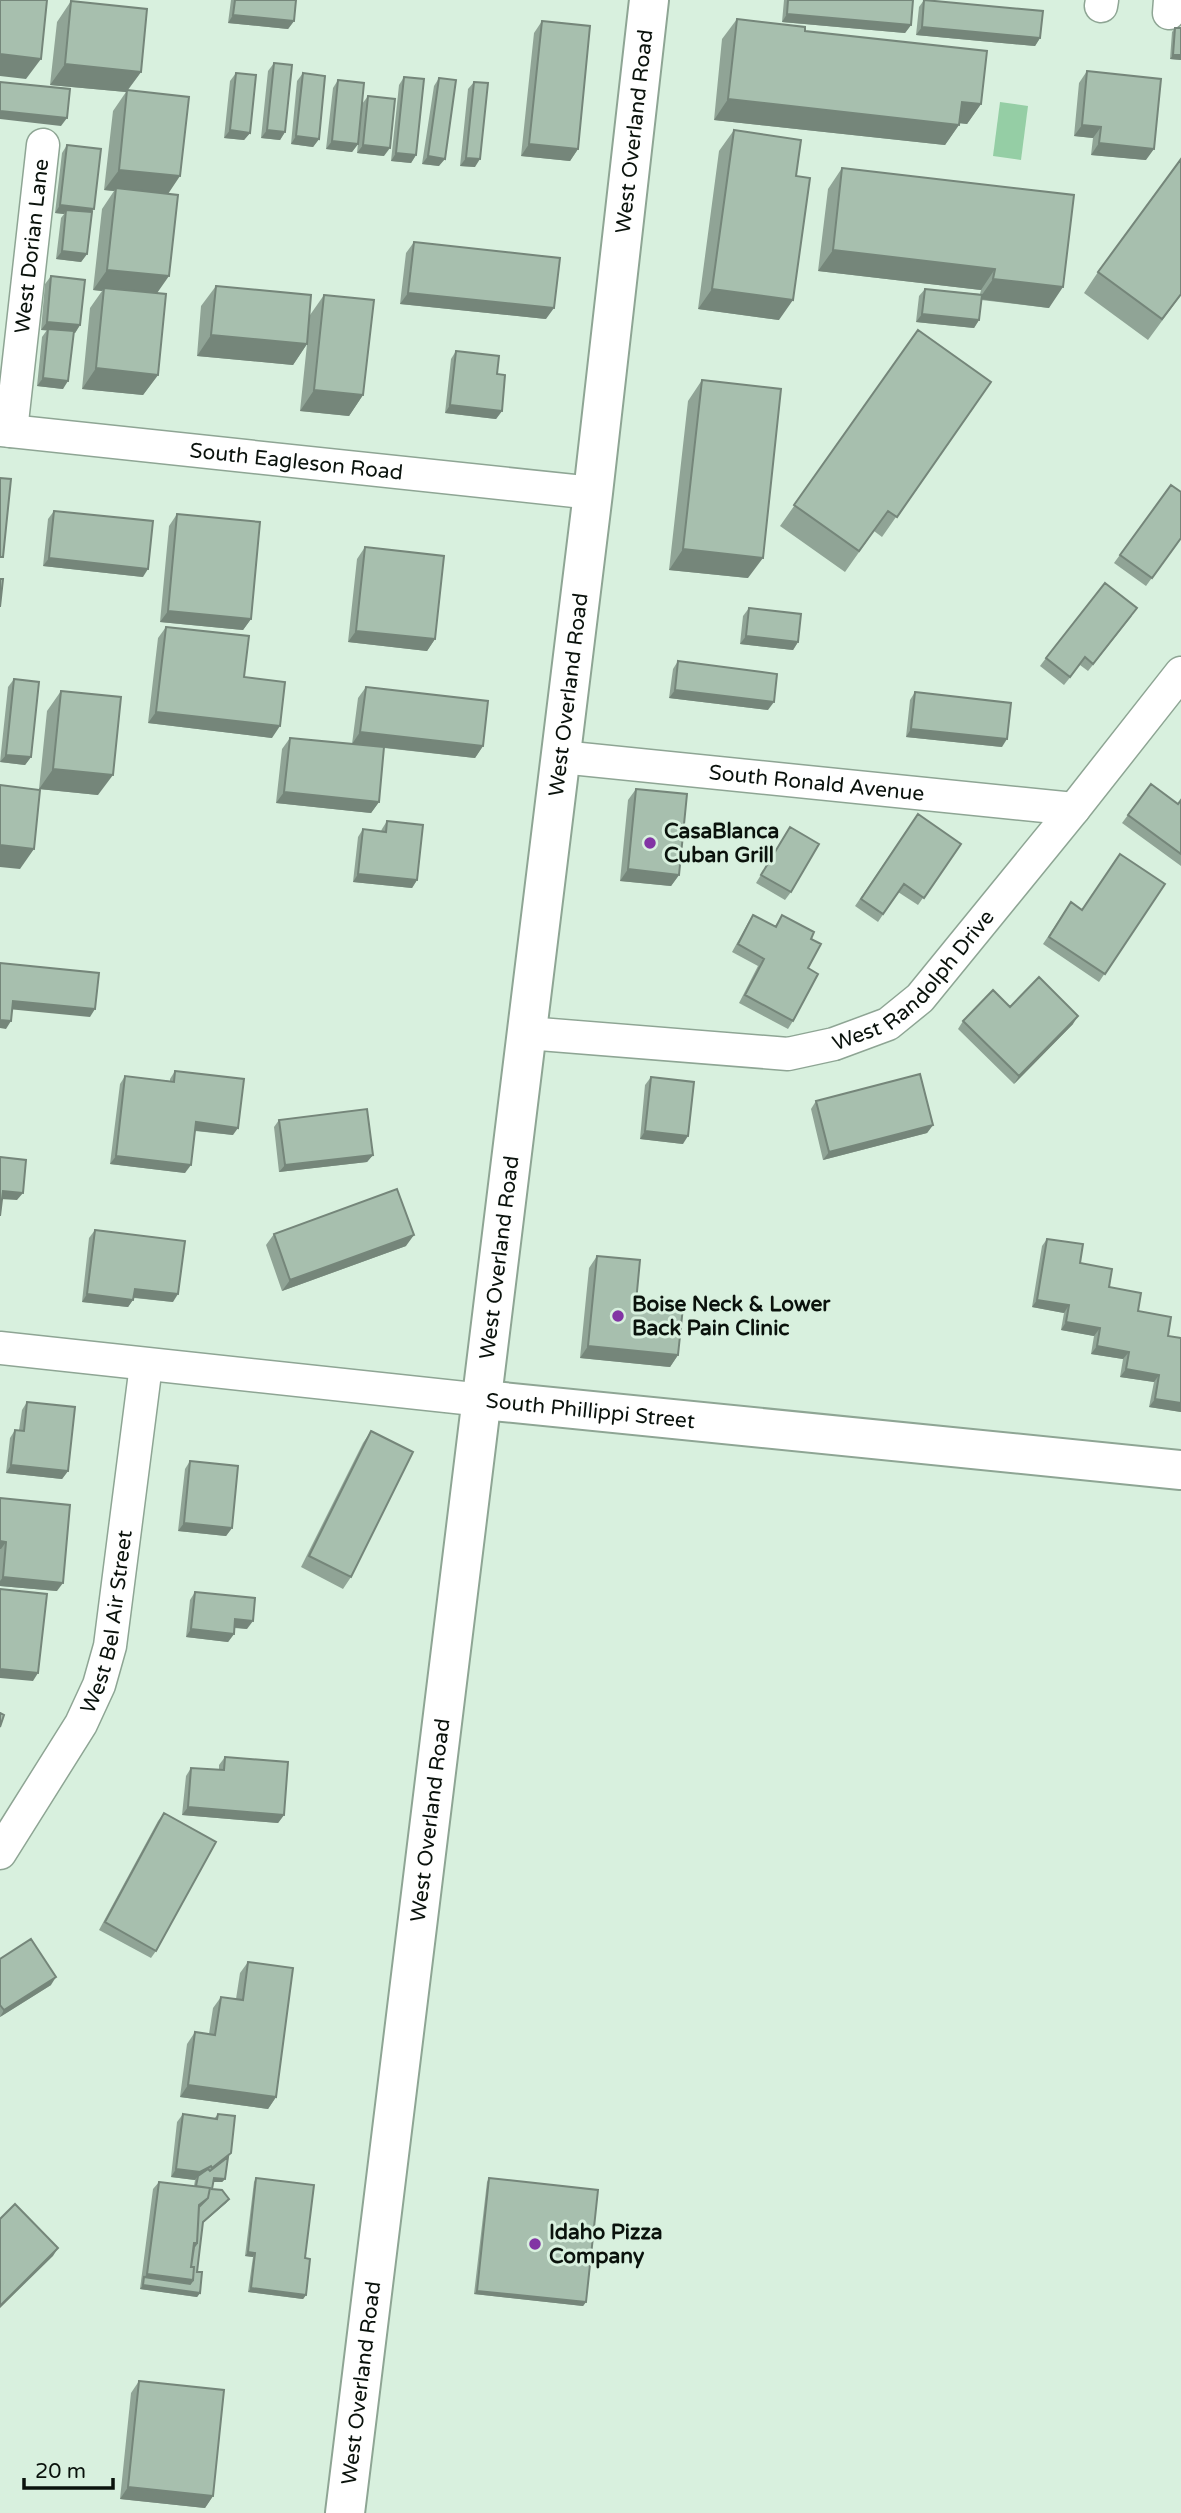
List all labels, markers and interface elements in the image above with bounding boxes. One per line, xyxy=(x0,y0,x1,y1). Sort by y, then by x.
street label: West Overland Road xyxy=(611,28,659,235)
street label: West Dorian Lane xyxy=(10,157,54,335)
street label: South Eagleson Road xyxy=(188,438,404,486)
street label: West Overland Road xyxy=(544,591,594,798)
street label: South Ronald Avenue xyxy=(708,760,926,807)
place label: CasaBlanca Cuban Grill xyxy=(664,819,779,868)
marker: CasaBlanca Cuban Grill xyxy=(642,835,658,851)
street label: West Randolph Drive xyxy=(829,905,1000,1056)
street label: West Overland Road xyxy=(475,1154,525,1361)
place label: Boise Neck & Lower Back Pain Clinic xyxy=(632,1292,831,1341)
marker: Boise Neck & Lower Back Pain Clinic xyxy=(610,1308,626,1324)
street label: South Phillippi Street xyxy=(485,1388,696,1434)
street label: West Bel Air Street xyxy=(76,1529,138,1718)
street label: West Overland Road xyxy=(406,1717,455,1924)
place label: Idaho Pizza Company xyxy=(549,2220,663,2269)
marker: Idaho Pizza Company xyxy=(527,2236,543,2252)
street label: West Overland Road xyxy=(337,2280,386,2486)
scale bar xyxy=(24,2446,114,2490)
text: 20 m xyxy=(35,2459,86,2484)

